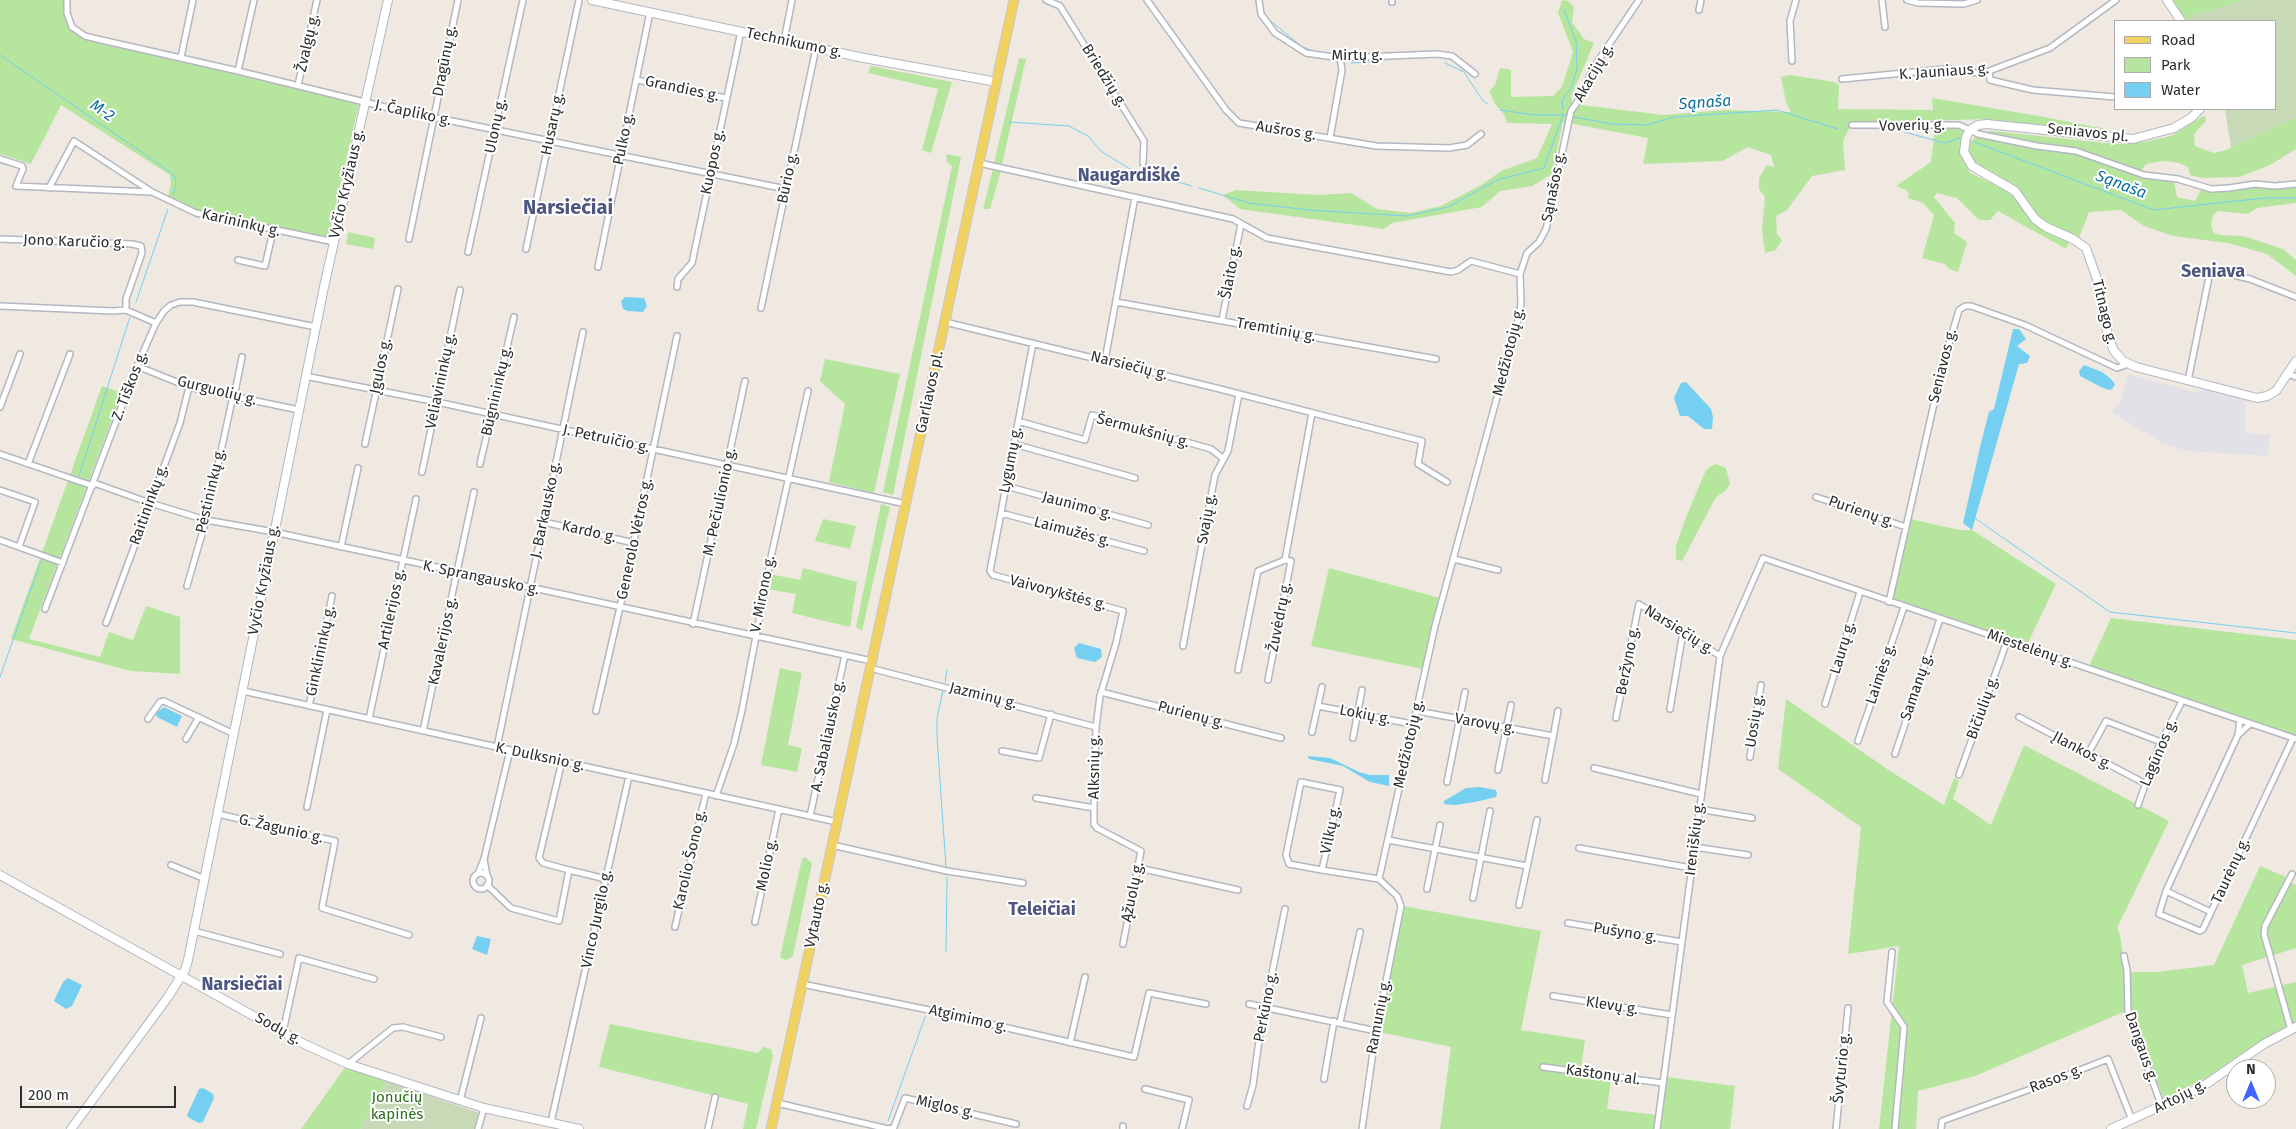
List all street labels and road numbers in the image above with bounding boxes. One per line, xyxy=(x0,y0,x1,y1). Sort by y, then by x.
street label: Žvalgų g. xyxy=(293,12,323,74)
street label: Dragūnų g. xyxy=(429,24,461,98)
street label: Technikumo g. xyxy=(745,24,843,62)
street label: Briedžių g. xyxy=(1078,41,1130,111)
street label: Akacijų g. xyxy=(1570,41,1618,105)
street label: Mirtų g. xyxy=(1331,47,1383,65)
street label: K. Jauniaus g. xyxy=(1898,60,1990,84)
street label: Grandies g. xyxy=(643,72,721,106)
street label: Husarų g. xyxy=(538,91,568,157)
street label: J. Čapliko g. xyxy=(373,96,453,130)
street label: Ulonų g. xyxy=(481,97,511,155)
street label: Pulko g. xyxy=(610,111,638,167)
street label: Voverių g. xyxy=(1879,116,1945,136)
street label: Aušros g. xyxy=(1255,117,1317,145)
street label: Seniavos pl. xyxy=(2047,120,2129,146)
street label: Vyčio Kryžiaus g. xyxy=(326,128,368,240)
street label: Kuopos g. xyxy=(697,128,729,196)
street label: Sąnašos g. xyxy=(1538,150,1570,224)
street label: Būrio g. xyxy=(774,151,802,205)
street label: Karininkų g. xyxy=(200,205,282,241)
street label: Jono Karučio g. xyxy=(23,231,125,253)
street label: Šlaito g. xyxy=(1217,244,1245,300)
street label: Titnago g. xyxy=(2088,278,2120,346)
street label: Medžiotojų g. xyxy=(1489,306,1529,398)
street label: Tremtinių g. xyxy=(1235,314,1317,346)
street label: Seniavos g. xyxy=(1925,327,1961,405)
street label: Vėliavininkų g. xyxy=(422,331,460,431)
street label: Įgulos g. xyxy=(366,337,396,395)
street label: Būgnininkų g. xyxy=(478,344,516,438)
street label: Narsiečių g. xyxy=(1089,348,1169,384)
street label: Z. Tiškos g. xyxy=(109,349,151,423)
street label: Garliavos pl. xyxy=(912,349,948,435)
street label: Gurguolių g. xyxy=(175,372,259,410)
street label: Šermukšnių g. xyxy=(1095,410,1191,452)
street label: J. Petruičio g. xyxy=(561,421,651,457)
street label: Lygumų g. xyxy=(996,425,1026,495)
street label: M. Pečiulionio g. xyxy=(700,446,740,558)
street label: Pėstininkų g. xyxy=(192,447,230,535)
street label: J. Barkausko g. xyxy=(527,460,565,560)
street label: Raitininkų g. xyxy=(126,462,172,548)
street label: Generolo Vėtros g. xyxy=(613,477,657,601)
street label: Jaunimo g. xyxy=(1040,488,1114,524)
street label: Svajų g. xyxy=(1194,492,1220,546)
street label: Purienų g. xyxy=(1826,492,1896,532)
street label: Laimužės g. xyxy=(1032,513,1112,551)
street label: Kardo g. xyxy=(560,517,618,547)
street label: Vyčio Kryžiaus g. xyxy=(245,523,283,637)
street label: V. Mirono g. xyxy=(747,554,779,634)
street label: K. Sprangausko g. xyxy=(421,557,541,599)
street label: Artilerijos g. xyxy=(375,567,409,651)
street label: Vaivorykštės g. xyxy=(1008,571,1108,615)
street label: Žuvėdrų g. xyxy=(1264,581,1296,653)
street label: Kavalerijos g. xyxy=(425,595,461,687)
street label: Narsiečių g. xyxy=(1641,601,1717,659)
street label: Ginklininkų g. xyxy=(303,604,339,698)
street label: Laurų g. xyxy=(1826,619,1860,677)
street label: Beržyno g. xyxy=(1613,625,1643,697)
street label: Miestelėnų g. xyxy=(1985,626,2075,672)
street label: Laimės g. xyxy=(1862,641,1900,707)
street label: Samanų g. xyxy=(1897,651,1937,723)
street label: Bičiulių g. xyxy=(1963,674,2003,742)
street label: A. Sabaliausko g. xyxy=(807,679,849,793)
street label: Jazminų g. xyxy=(947,679,1019,713)
street label: Uosių g. xyxy=(1742,693,1768,749)
street label: Purienų g. xyxy=(1156,697,1226,733)
street label: Medžiotojų g. xyxy=(1390,698,1428,790)
street label: Lokių g. xyxy=(1338,701,1392,729)
street label: Varovų g. xyxy=(1453,710,1517,738)
street label: Lagūnos g. xyxy=(2137,717,2181,789)
street label: Įlankos g. xyxy=(2049,728,2115,774)
street label: Alksnių g. xyxy=(1085,734,1105,800)
street label: K. Dulksnio g. xyxy=(494,739,586,775)
street label: Ireniškių g. xyxy=(1682,801,1708,877)
street label: Vilkų g. xyxy=(1317,804,1345,856)
street label: Karolio Šono g. xyxy=(670,808,710,912)
street label: G. Žagunio g. xyxy=(237,811,325,847)
street label: Taurėnų g. xyxy=(2208,835,2254,907)
street label: Molio g. xyxy=(753,837,781,893)
street label: Ąžuolų g. xyxy=(1118,860,1148,924)
street label: Vinco Jurgilo g. xyxy=(578,868,616,970)
street label: Vytauto g. xyxy=(801,880,833,950)
street label: Pušyno g. xyxy=(1592,919,1658,947)
street label: Perkūno g. xyxy=(1250,970,1282,1044)
street label: Ramunių g. xyxy=(1363,978,1395,1056)
street label: Klevų g. xyxy=(1585,993,1639,1019)
street label: Atgimimo g. xyxy=(927,1001,1009,1037)
street label: Sodų g. xyxy=(252,1009,304,1049)
street label: Dangaus g. xyxy=(2121,1009,2161,1085)
street label: Švyturio g. xyxy=(1829,1032,1855,1104)
street label: Kaštonų al. xyxy=(1564,1061,1642,1089)
street label: Rasos g. xyxy=(2027,1061,2085,1097)
street label: Artojų g. xyxy=(2151,1076,2209,1118)
street label: Miglos g. xyxy=(914,1092,976,1122)

